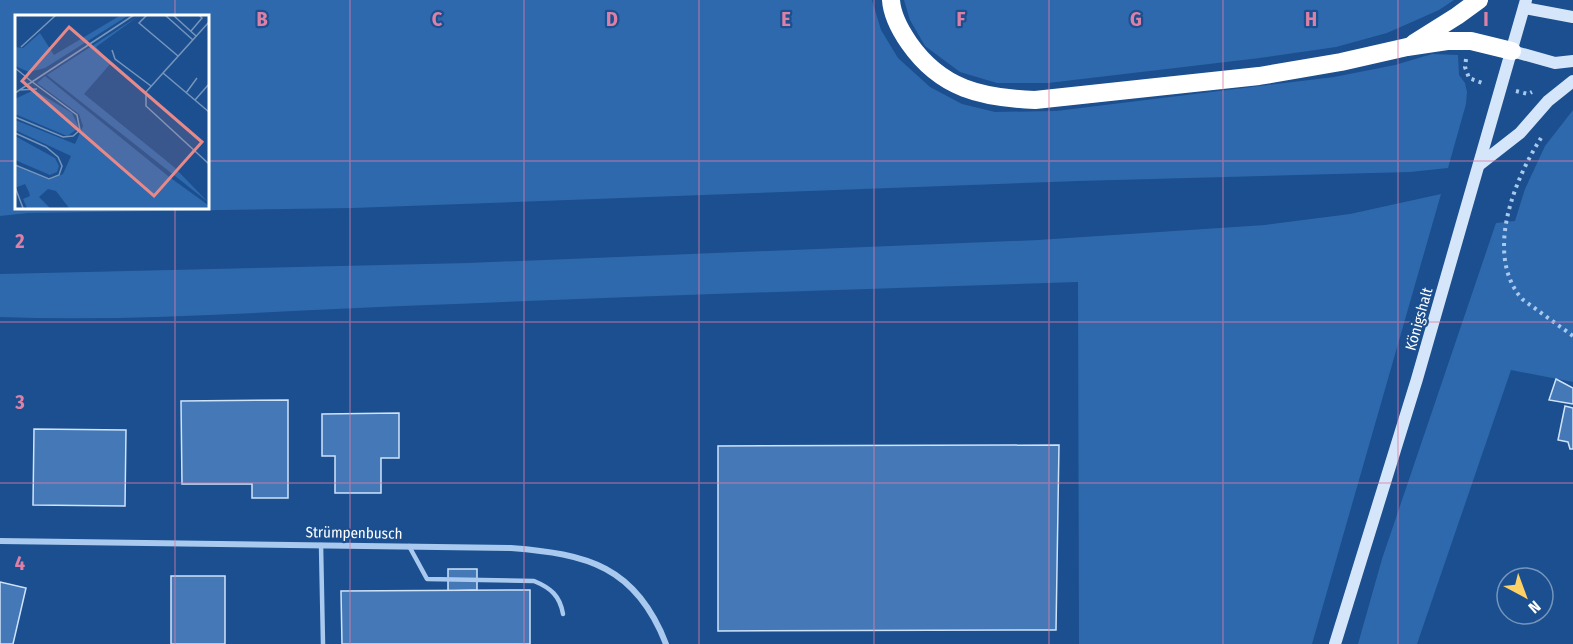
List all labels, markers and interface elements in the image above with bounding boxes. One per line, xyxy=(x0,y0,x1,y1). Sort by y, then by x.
text: B xyxy=(256,7,268,31)
text: C xyxy=(432,7,443,31)
text: D xyxy=(606,7,618,31)
text: E xyxy=(781,7,791,31)
text: F xyxy=(957,7,966,31)
text: G xyxy=(1130,7,1142,31)
text: H xyxy=(1305,7,1317,31)
text: I xyxy=(1483,7,1489,31)
inset map xyxy=(15,15,208,208)
text: 2 xyxy=(14,229,25,253)
street label: Königshalt xyxy=(1401,285,1437,353)
text: 3 xyxy=(14,390,25,414)
street label: Strümpenbusch xyxy=(305,523,403,543)
text: 4 xyxy=(15,551,25,575)
north arrow xyxy=(1495,566,1555,626)
text: N xyxy=(1525,597,1544,617)

